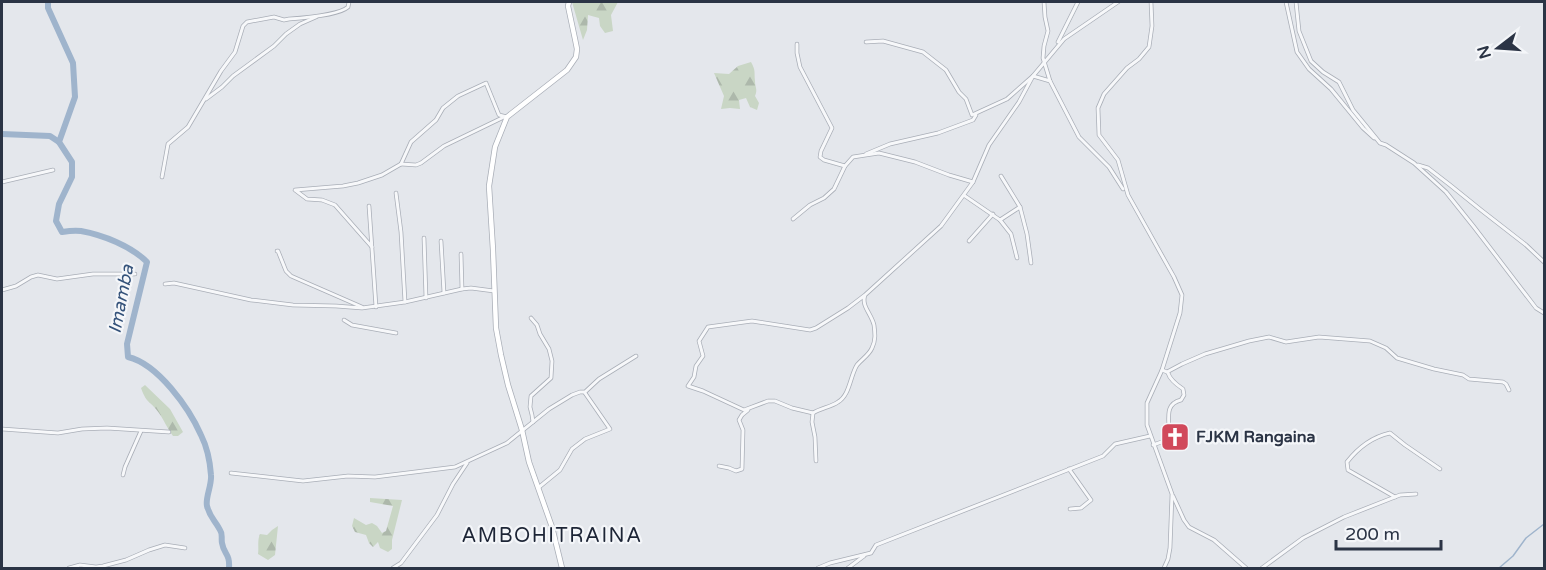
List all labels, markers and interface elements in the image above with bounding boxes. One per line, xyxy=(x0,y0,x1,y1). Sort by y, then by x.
north arrow xyxy=(1468,18,1528,78)
text: N xyxy=(1473,43,1496,61)
water label: Imamba xyxy=(104,262,139,335)
church icon: FJKM Rangaina xyxy=(1159,421,1191,453)
place label: FJKM Rangaina xyxy=(1196,427,1315,447)
scale bar xyxy=(1336,513,1441,551)
text: 200 m xyxy=(1345,523,1400,545)
district label: AMBOHITRAINA xyxy=(461,524,643,548)

